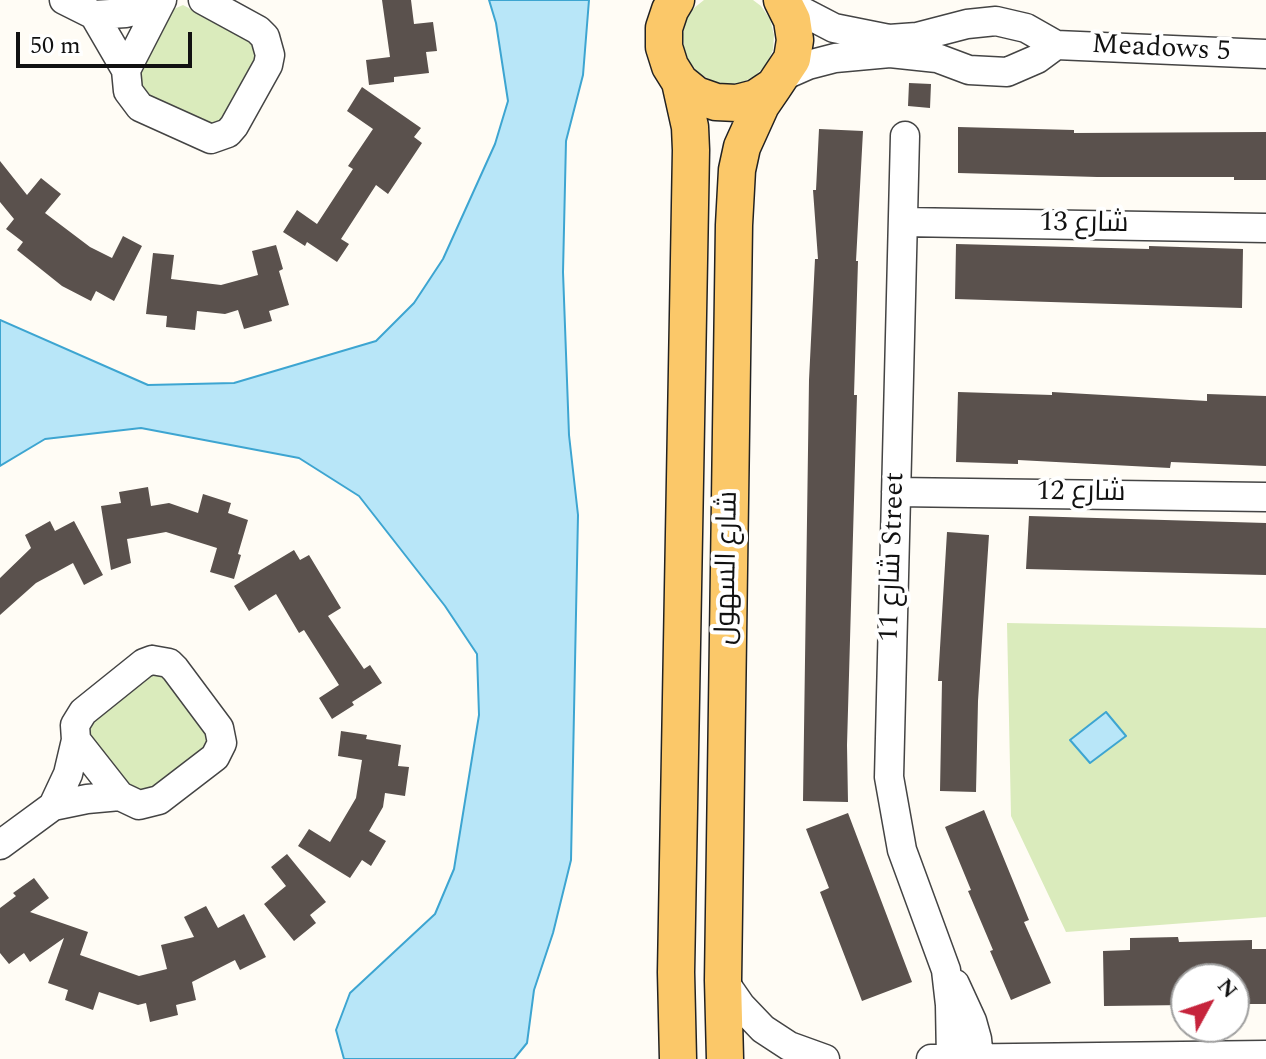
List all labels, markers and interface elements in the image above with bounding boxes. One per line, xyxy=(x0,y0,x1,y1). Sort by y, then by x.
scale bar xyxy=(20,16,196,66)
text: 50 m xyxy=(30,28,81,64)
street label: Meadows 5 xyxy=(1091,30,1231,70)
street label: شارع 13 xyxy=(1039,207,1129,243)
street label: شارع 11 Street xyxy=(874,472,914,642)
street label: شارع 12 xyxy=(1036,476,1126,512)
street label: شارع السهول xyxy=(711,491,747,645)
north arrow xyxy=(1170,963,1250,1043)
text: N xyxy=(1209,971,1246,1006)

